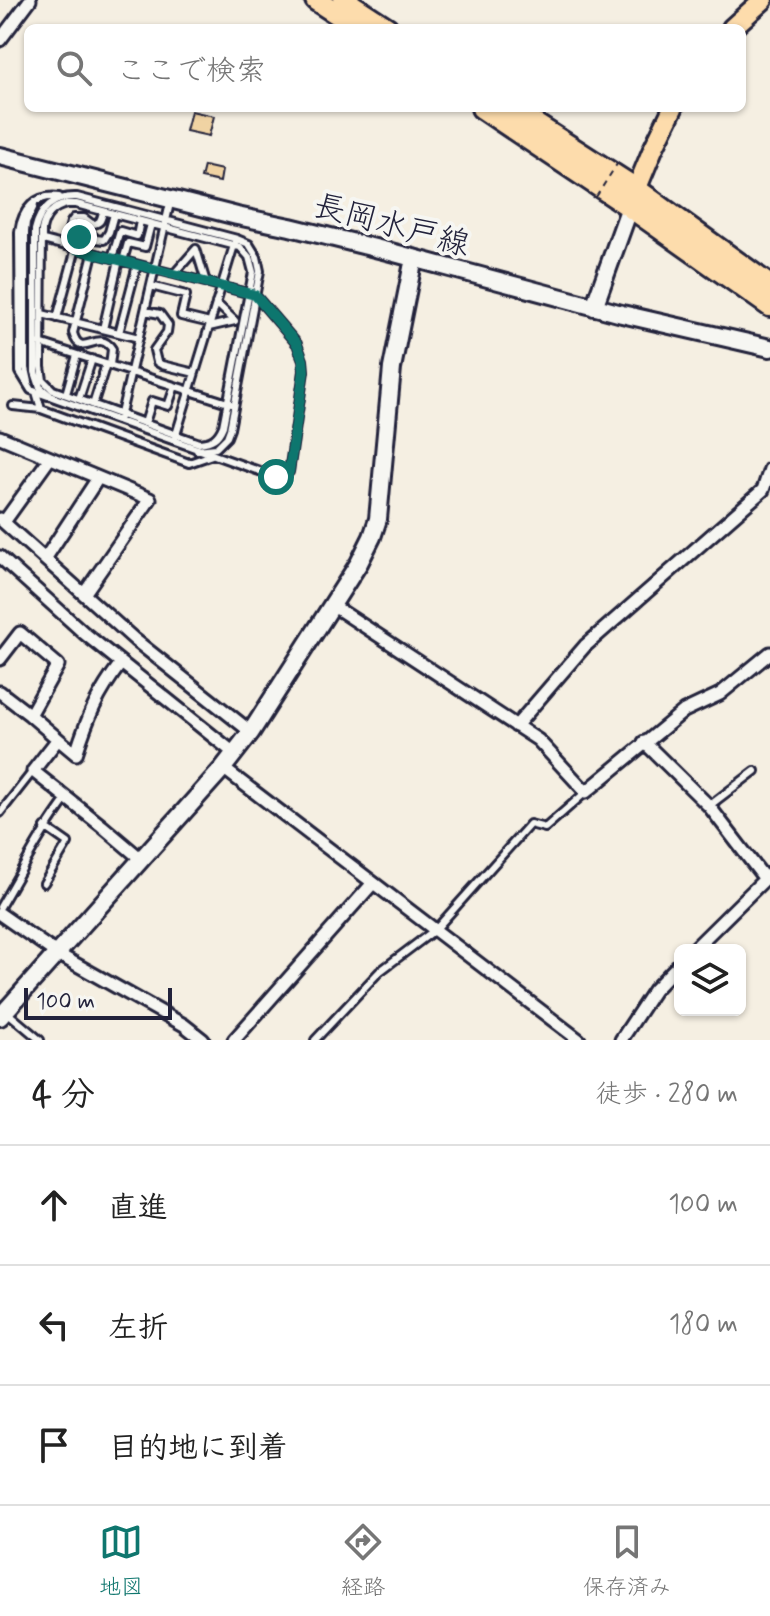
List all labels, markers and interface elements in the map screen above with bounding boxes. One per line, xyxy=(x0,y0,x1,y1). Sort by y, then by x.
search box xyxy=(24,24,746,112)
icon: search xyxy=(52,46,96,90)
text: ここで検索 xyxy=(116,52,266,91)
street label: 長岡水戸線 xyxy=(309,185,474,267)
route end xyxy=(61,219,97,255)
route start xyxy=(258,459,294,495)
map controls xyxy=(674,944,746,1016)
button: layers xyxy=(674,944,746,1016)
scale bar xyxy=(24,984,172,1020)
text: 100 m xyxy=(36,988,95,1016)
text: 4 分 xyxy=(32,1073,95,1118)
text: 徒歩 · 280 m xyxy=(596,1078,738,1112)
icon: ahead xyxy=(32,1183,76,1227)
text: 100 m xyxy=(668,1188,738,1222)
text: 直進 xyxy=(108,1189,168,1228)
icon: left xyxy=(32,1303,76,1347)
text: 180 m xyxy=(669,1308,738,1342)
text: 左折 xyxy=(108,1309,168,1348)
icon: arrive xyxy=(32,1423,76,1467)
text: 目的地に到着 xyxy=(108,1429,288,1468)
tab: 地図 xyxy=(99,1520,143,1602)
tab: 経路 xyxy=(341,1520,385,1602)
tab: 保存済み xyxy=(583,1520,671,1602)

